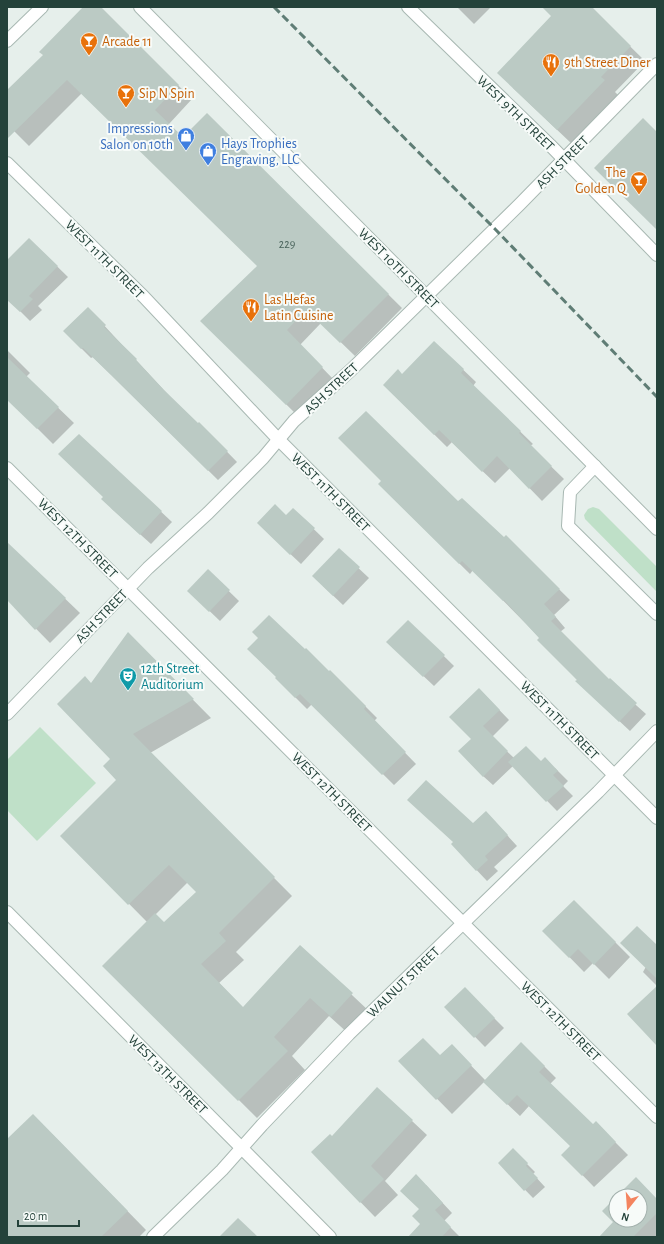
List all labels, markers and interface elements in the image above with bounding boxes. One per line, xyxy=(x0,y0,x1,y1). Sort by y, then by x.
bar icon: Arcade 11 xyxy=(79,31,99,56)
place label: Arcade 11 xyxy=(102,35,152,49)
restaurant icon: 9th Street Diner xyxy=(541,52,561,77)
place label: 9th Street Diner xyxy=(564,56,651,70)
street label: WEST 9TH STREET xyxy=(474,73,557,154)
bar icon: Sip N Spin xyxy=(116,83,136,108)
place label: Sip N Spin xyxy=(139,87,195,101)
place label: Impressions Salon on 10th xyxy=(100,122,173,152)
shop icon: Impressions Salon on 10th xyxy=(176,126,196,151)
street label: ASH STREET xyxy=(534,134,592,192)
place label: Hays Trophies Engraving, LLC xyxy=(221,137,300,167)
shop icon: Hays Trophies Engraving, LLC xyxy=(198,141,218,166)
place label: The Golden Q xyxy=(575,166,628,196)
bar icon: The Golden Q xyxy=(629,170,649,195)
street label: WEST 11TH STREET xyxy=(62,218,146,302)
street label: WEST 10TH STREET xyxy=(355,226,441,312)
house number: 229 xyxy=(279,238,296,250)
place label: Las Hefas Latin Cuisine xyxy=(264,293,334,323)
restaurant icon: Las Hefas Latin Cuisine xyxy=(241,297,261,322)
street label: ASH STREET xyxy=(302,360,361,417)
street label: WEST 11TH STREET xyxy=(288,451,372,535)
street label: WEST 12TH STREET xyxy=(35,496,120,581)
street label: ASH STREET xyxy=(73,587,130,646)
place label: 12th Street Auditorium xyxy=(141,662,204,692)
theatre icon: 12th Street Auditorium xyxy=(118,666,138,691)
street label: WEST 11TH STREET xyxy=(517,679,601,763)
street label: WEST 12TH STREET xyxy=(289,750,374,835)
street label: WALNUT STREET xyxy=(365,945,443,1021)
street label: WEST 12TH STREET xyxy=(518,979,603,1064)
street label: WEST 13TH STREET xyxy=(125,1032,210,1117)
north arrow xyxy=(608,1188,648,1228)
scale bar xyxy=(18,1202,79,1228)
text: 20 m xyxy=(24,1210,47,1222)
text: N xyxy=(620,1211,630,1223)

